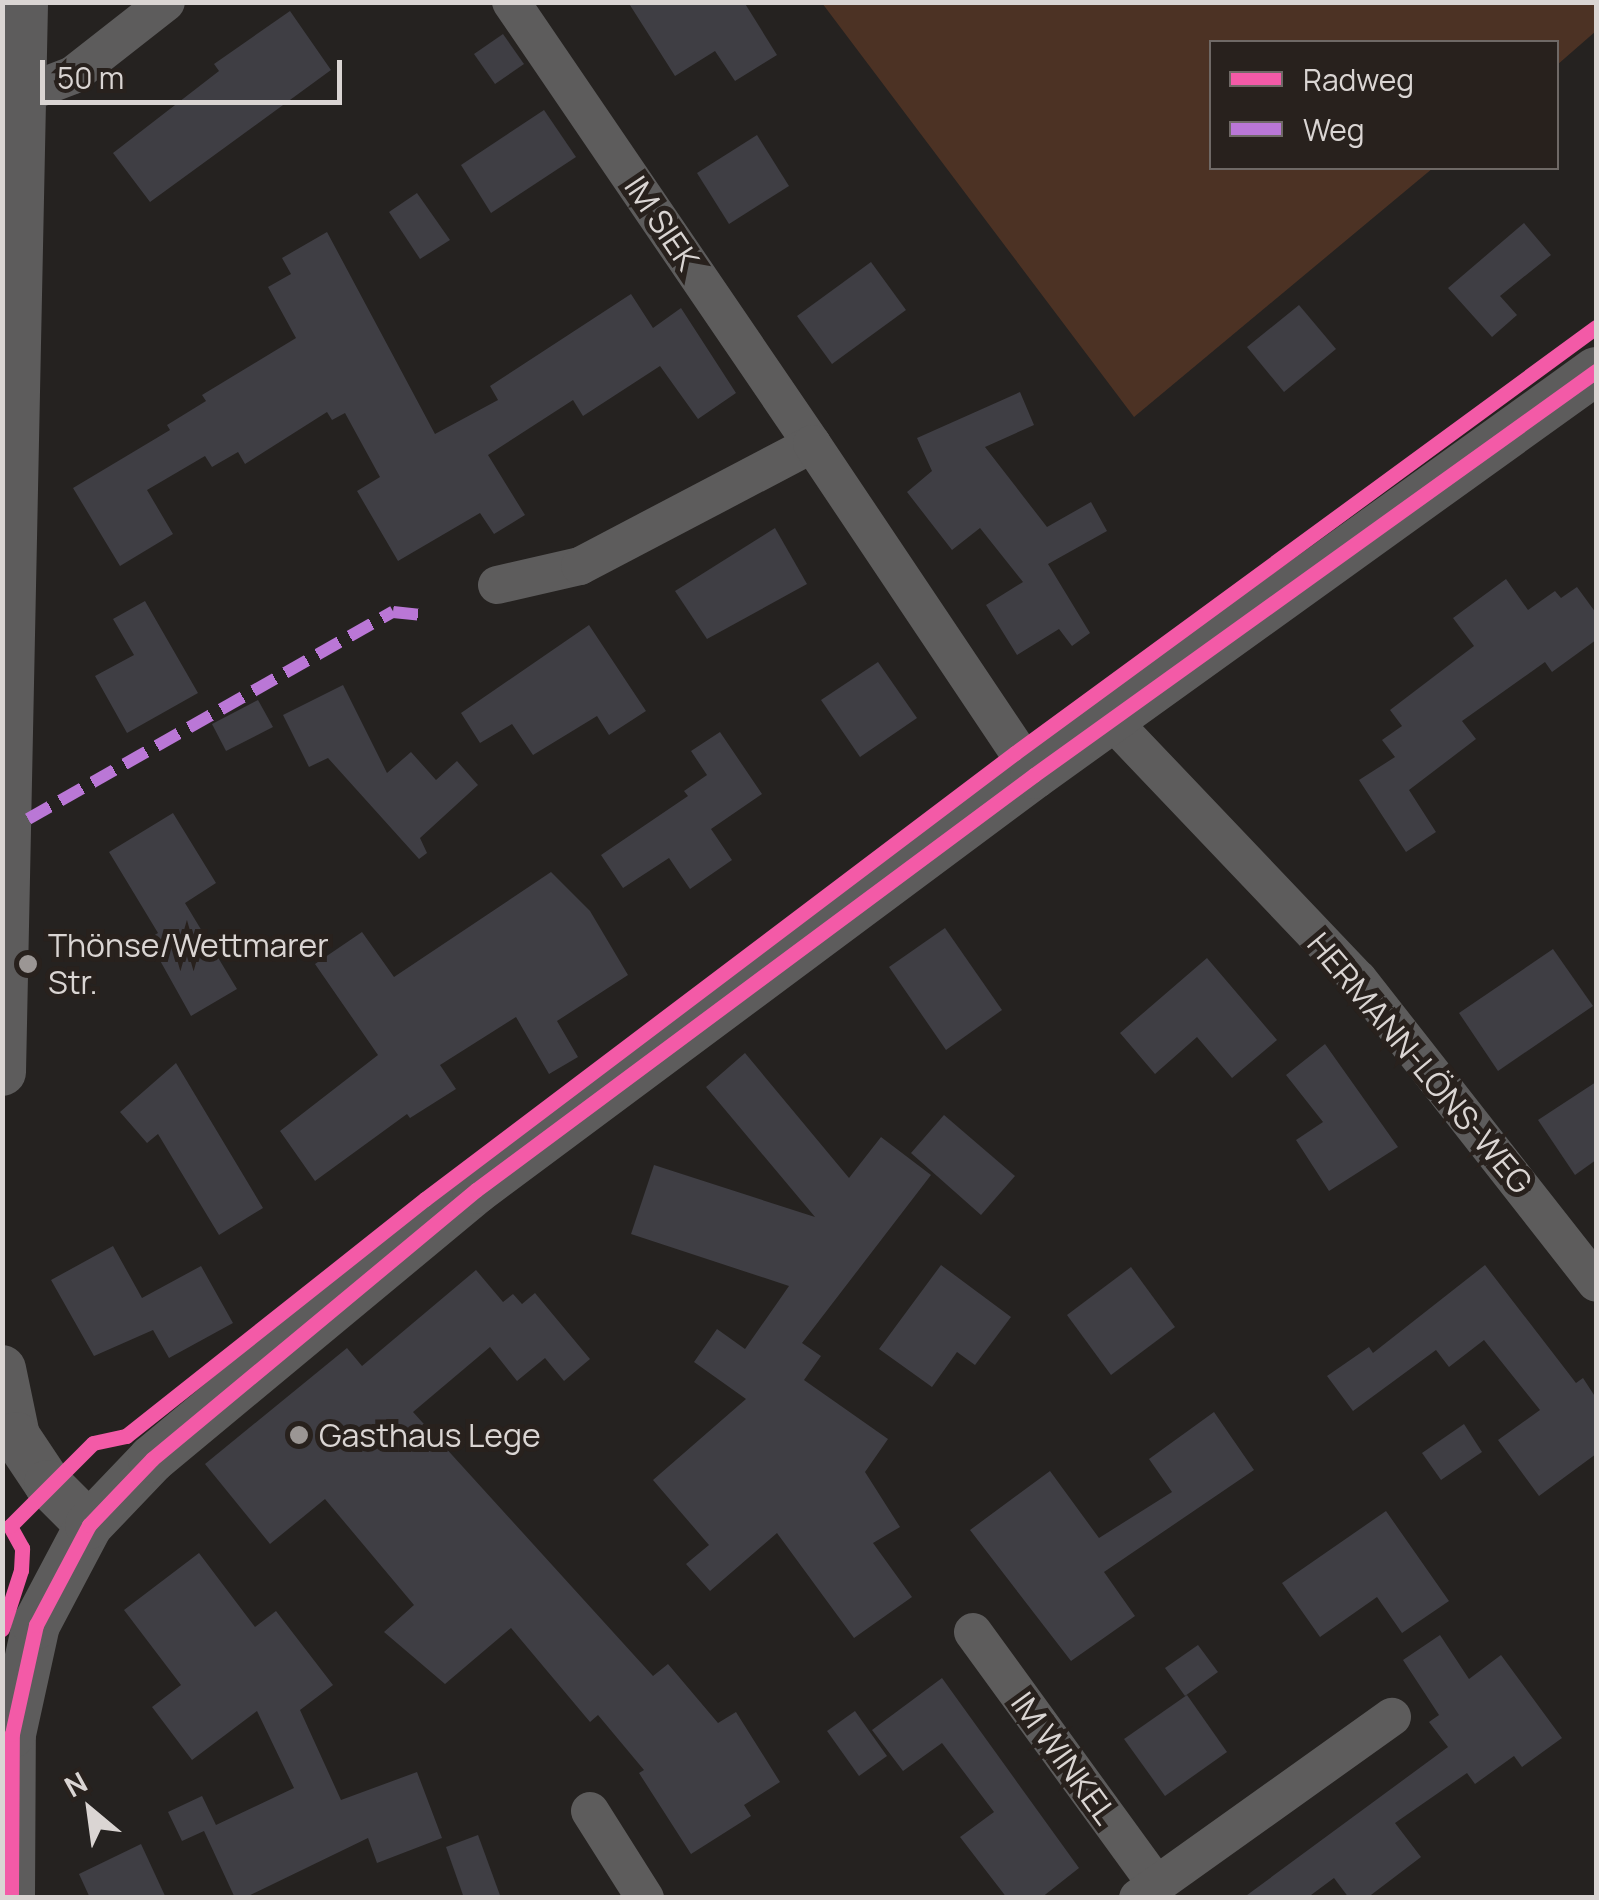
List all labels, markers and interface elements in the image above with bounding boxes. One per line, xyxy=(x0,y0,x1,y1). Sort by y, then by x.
scale bar xyxy=(45,40,348,102)
legend xyxy=(1209,40,1559,170)
text: 50 m xyxy=(57,57,124,98)
text: Radweg xyxy=(1303,59,1414,100)
text: Weg xyxy=(1303,109,1365,150)
street label: IM SIEK xyxy=(617,169,707,277)
street label: HERMANN-LÖNS-WEG xyxy=(1300,925,1540,1201)
place label: Thönse/Wettmarer Str. xyxy=(48,927,329,1002)
marker: Thönse/Wettmarer Str. xyxy=(17,953,39,975)
place label: Gasthaus Lege xyxy=(319,1416,541,1454)
marker: Gasthaus Lege xyxy=(288,1424,310,1446)
street label: IM WINKEL xyxy=(1003,1685,1125,1831)
north arrow xyxy=(40,1760,140,1860)
text: N xyxy=(57,1762,93,1805)

